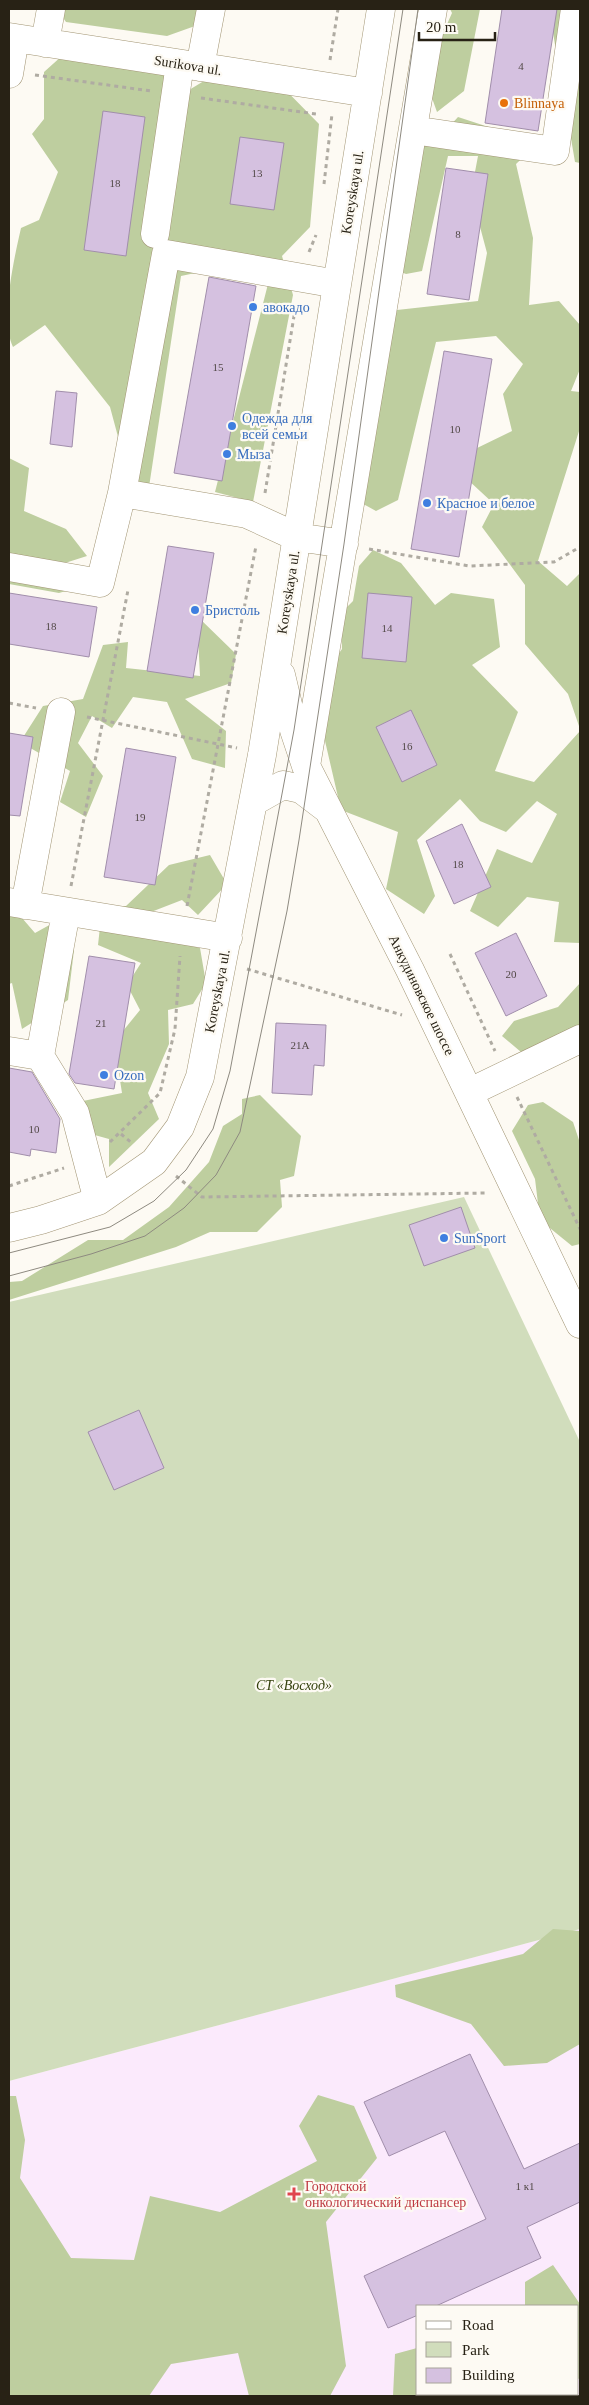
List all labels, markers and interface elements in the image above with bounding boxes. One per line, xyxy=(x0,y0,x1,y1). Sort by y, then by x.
scale bar xyxy=(419,10,495,42)
text: 20 m xyxy=(426,19,457,35)
street label: Surikova ul. xyxy=(153,53,223,78)
house number: 4 xyxy=(518,60,524,72)
place label: Blinnaya xyxy=(514,96,565,111)
marker: Blinnaya xyxy=(498,97,510,109)
street label: Koreyskaya ul. xyxy=(338,149,367,235)
house number: 13 xyxy=(252,167,263,179)
house number: 18 xyxy=(110,177,121,189)
house number: 8 xyxy=(455,228,461,240)
place label: авокадо xyxy=(263,300,310,315)
marker: авокадо xyxy=(247,301,259,313)
house number: 15 xyxy=(213,361,224,373)
place label: Одежда для всей семьи xyxy=(242,411,313,442)
marker: Одежда для всей семьи xyxy=(226,420,238,432)
house number: 10 xyxy=(450,423,461,435)
place label: Мыза xyxy=(237,447,271,462)
marker: Мыза xyxy=(221,448,233,460)
place label: Красное и белое xyxy=(437,496,535,511)
marker: Красное и белое xyxy=(421,497,433,509)
street label: Koreyskaya ul. xyxy=(274,549,303,635)
place label: Бристоль xyxy=(205,603,260,618)
marker: Бристоль xyxy=(189,604,201,616)
house number: 18 xyxy=(46,620,57,632)
house number: 14 xyxy=(382,622,393,634)
house number: 16 xyxy=(402,740,413,752)
house number: 19 xyxy=(135,811,146,823)
house number: 18 xyxy=(453,858,464,870)
street label: Анкудиновское шоссе xyxy=(386,933,457,1058)
street label: Koreyskaya ul. xyxy=(202,948,233,1034)
house number: 20 xyxy=(506,968,517,980)
house number: 21 xyxy=(96,1017,107,1029)
house number: 21А xyxy=(291,1039,310,1051)
place label: Ozon xyxy=(114,1068,144,1083)
marker: Ozon xyxy=(98,1069,110,1081)
house number: 10 xyxy=(29,1123,40,1135)
place label: SunSport xyxy=(454,1231,506,1246)
marker: SunSport xyxy=(438,1232,450,1244)
park label: СТ «Восход» xyxy=(256,1678,332,1693)
place label: Городской онкологический диспансер xyxy=(305,2179,466,2210)
house number: 1 к1 xyxy=(515,2180,535,2192)
marker: Городской онкологический диспансер xyxy=(287,2187,301,2201)
legend xyxy=(416,2305,579,2395)
text: Road xyxy=(462,2317,494,2333)
text: Park xyxy=(462,2342,490,2358)
text: Building xyxy=(462,2367,515,2383)

